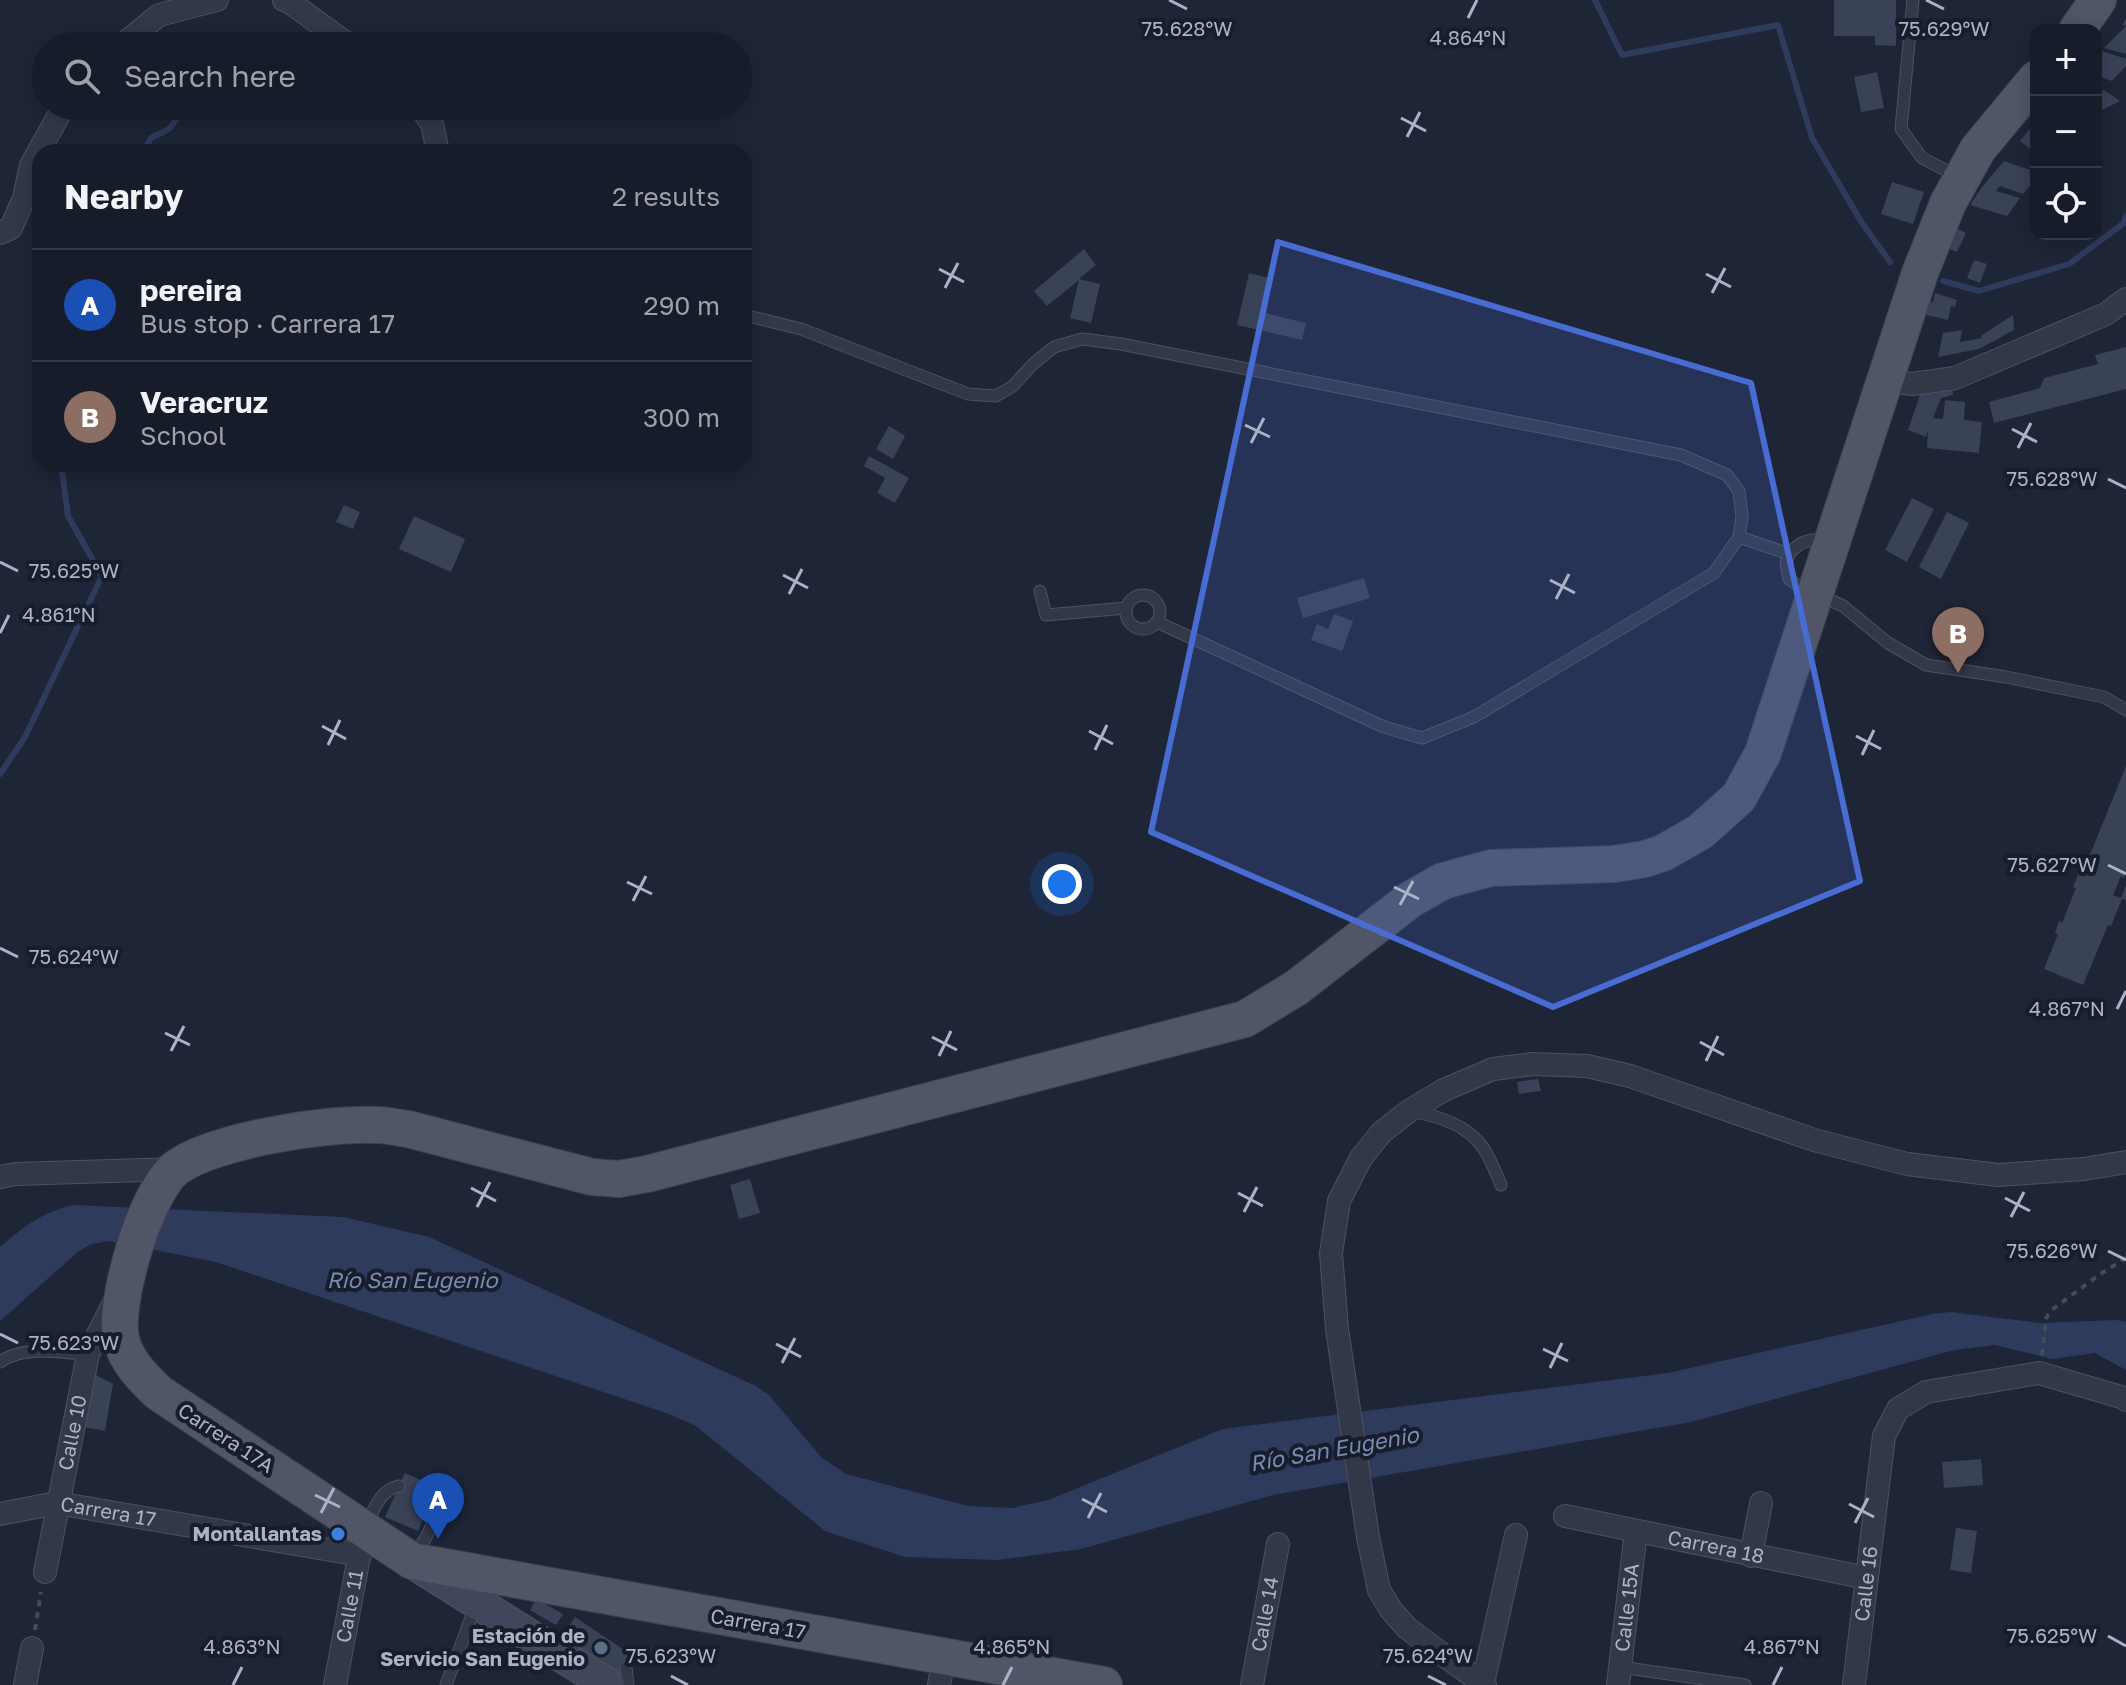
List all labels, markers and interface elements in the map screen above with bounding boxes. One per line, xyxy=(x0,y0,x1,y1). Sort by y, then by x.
text: 75.628°W xyxy=(1141,16,1233,40)
text: 75.629°W xyxy=(1899,16,1990,40)
map controls xyxy=(2030,24,2102,240)
button: + xyxy=(2030,24,2102,96)
text: 4.864°N xyxy=(1430,25,1506,49)
search box xyxy=(32,32,752,120)
icon: search xyxy=(60,54,104,98)
text: Search here xyxy=(124,58,296,94)
button: − xyxy=(2030,96,2102,168)
button: locate xyxy=(2030,168,2102,240)
text: Nearby xyxy=(64,176,184,216)
text: 2 results xyxy=(612,181,720,212)
text: pereira xyxy=(140,272,242,308)
text: A xyxy=(81,290,99,321)
text: 290 m xyxy=(644,290,720,321)
text: Bus stop · Carrera 17 xyxy=(140,308,395,339)
text: Veracruz xyxy=(140,384,268,420)
text: B xyxy=(81,402,99,433)
text: 300 m xyxy=(643,402,720,433)
text: School xyxy=(140,420,226,451)
text: 75.628°W xyxy=(2006,466,2098,490)
text: 75.625°W xyxy=(29,558,119,582)
text: 4.861°N xyxy=(22,602,96,626)
pin: B xyxy=(1932,607,1984,673)
text: 75.627°W xyxy=(2007,852,2097,876)
your location xyxy=(1042,864,1082,904)
text: 75.624°W xyxy=(29,944,119,968)
text: 4.867°N xyxy=(2029,996,2105,1020)
text: 75.626°W xyxy=(2007,1238,2098,1262)
water label: Río San Eugenio xyxy=(327,1266,499,1293)
text: 75.623°W xyxy=(29,1330,119,1354)
street label: Calle 10 xyxy=(52,1393,91,1472)
street label: Carrera 17A xyxy=(174,1397,279,1477)
water label: Río San Eugenio xyxy=(1247,1420,1422,1477)
pin: A xyxy=(412,1473,464,1539)
street label: Carrera 17 xyxy=(59,1491,158,1531)
place label: Montallantas xyxy=(193,1521,322,1545)
street label: Carrera 18 xyxy=(1666,1524,1766,1568)
marker: Montallantas xyxy=(329,1525,347,1543)
street label: Calle 16 xyxy=(1849,1544,1882,1623)
street label: Calle 15A xyxy=(1609,1562,1643,1653)
street label: Calle 11 xyxy=(330,1568,367,1645)
street label: Calle 14 xyxy=(1245,1574,1283,1654)
street label: Carrera 17 xyxy=(709,1603,808,1643)
place label: Estación de Servicio San Eugenio xyxy=(380,1623,585,1670)
text: 75.625°W xyxy=(2007,1623,2097,1647)
text: 4.863°N xyxy=(203,1634,281,1658)
text: 4.865°N xyxy=(973,1634,1051,1658)
text: 4.867°N xyxy=(1744,1634,1820,1658)
marker: Estación de Servicio San Eugenio xyxy=(592,1639,610,1657)
text: 75.623°W xyxy=(626,1643,716,1667)
text: 75.624°W xyxy=(1383,1643,1473,1667)

